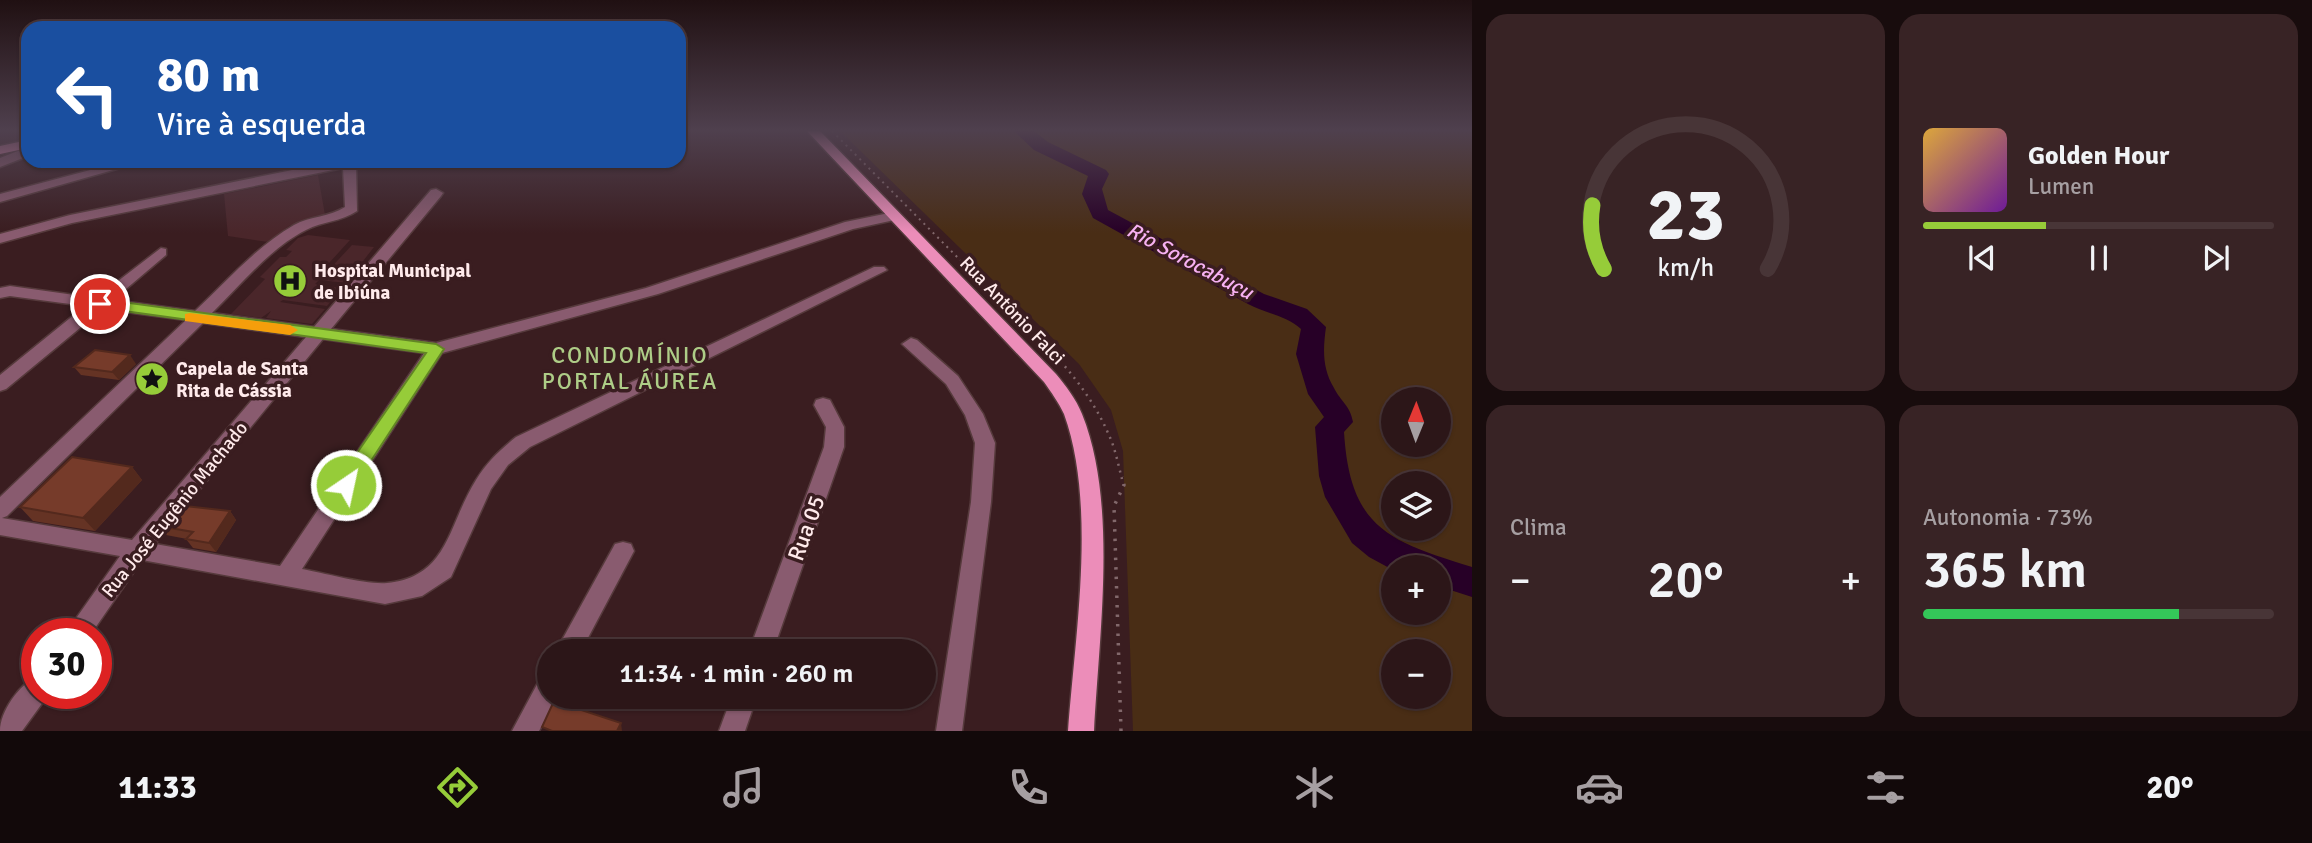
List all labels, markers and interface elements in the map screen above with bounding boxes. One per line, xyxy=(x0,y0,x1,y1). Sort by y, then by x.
text: 80 m xyxy=(157,45,260,105)
icon: left xyxy=(42,49,133,140)
text: Vire à esquerda xyxy=(157,105,367,144)
text: Golden Hour xyxy=(2028,140,2169,172)
text: 23 xyxy=(1646,171,1725,260)
text: Lumen xyxy=(2028,172,2094,201)
water label: Rio Sorocabuçu xyxy=(1122,217,1259,306)
icon: previous xyxy=(1963,239,2001,277)
icon: pause xyxy=(2080,239,2118,277)
icon: next xyxy=(2197,239,2235,277)
street label: Rua Antônio Falci xyxy=(954,251,1070,370)
text: km/h xyxy=(1657,252,1714,283)
place label: Hospital Municipal de Ibiúna xyxy=(314,259,471,305)
hospital icon: Hospital Municipal de Ibiúna xyxy=(271,262,309,300)
pin xyxy=(70,274,130,334)
icon: arrive xyxy=(81,285,119,323)
district label: CONDOMÍNIO PORTAL ÁUREA xyxy=(542,341,718,396)
place label: Capela de Santa Rita de Cássia xyxy=(176,357,309,403)
place icon: Capela de Santa Rita de Cássia xyxy=(133,360,171,398)
north arrow xyxy=(1381,387,1451,457)
map controls xyxy=(1381,387,1451,709)
street label: Rua José Eugênio Machado xyxy=(96,417,253,602)
position arrow xyxy=(309,448,383,522)
button: layers xyxy=(1381,471,1451,541)
street label: Rua 05 xyxy=(781,492,832,565)
text: Autonomia · 73% xyxy=(1923,503,2093,532)
text: Clima xyxy=(1510,513,1567,542)
text: 365 km xyxy=(1923,538,2087,602)
text: 20° xyxy=(1647,548,1724,612)
button: + xyxy=(1381,555,1451,625)
text: − xyxy=(1510,557,1531,604)
text: + xyxy=(1840,557,1861,604)
speed limit sign: 30 xyxy=(21,618,112,709)
button: − xyxy=(1381,639,1451,709)
text: 11:34 · 1 min · 260 m xyxy=(620,658,853,690)
icon: directions xyxy=(433,763,482,812)
icon: music xyxy=(719,763,768,812)
icon: phone xyxy=(1004,763,1053,812)
icon: climate xyxy=(1290,763,1339,812)
icon: car xyxy=(1575,763,1624,812)
icon: filters xyxy=(1861,763,1910,812)
text: 11:33 xyxy=(118,768,197,807)
text: 20° xyxy=(2146,768,2194,807)

